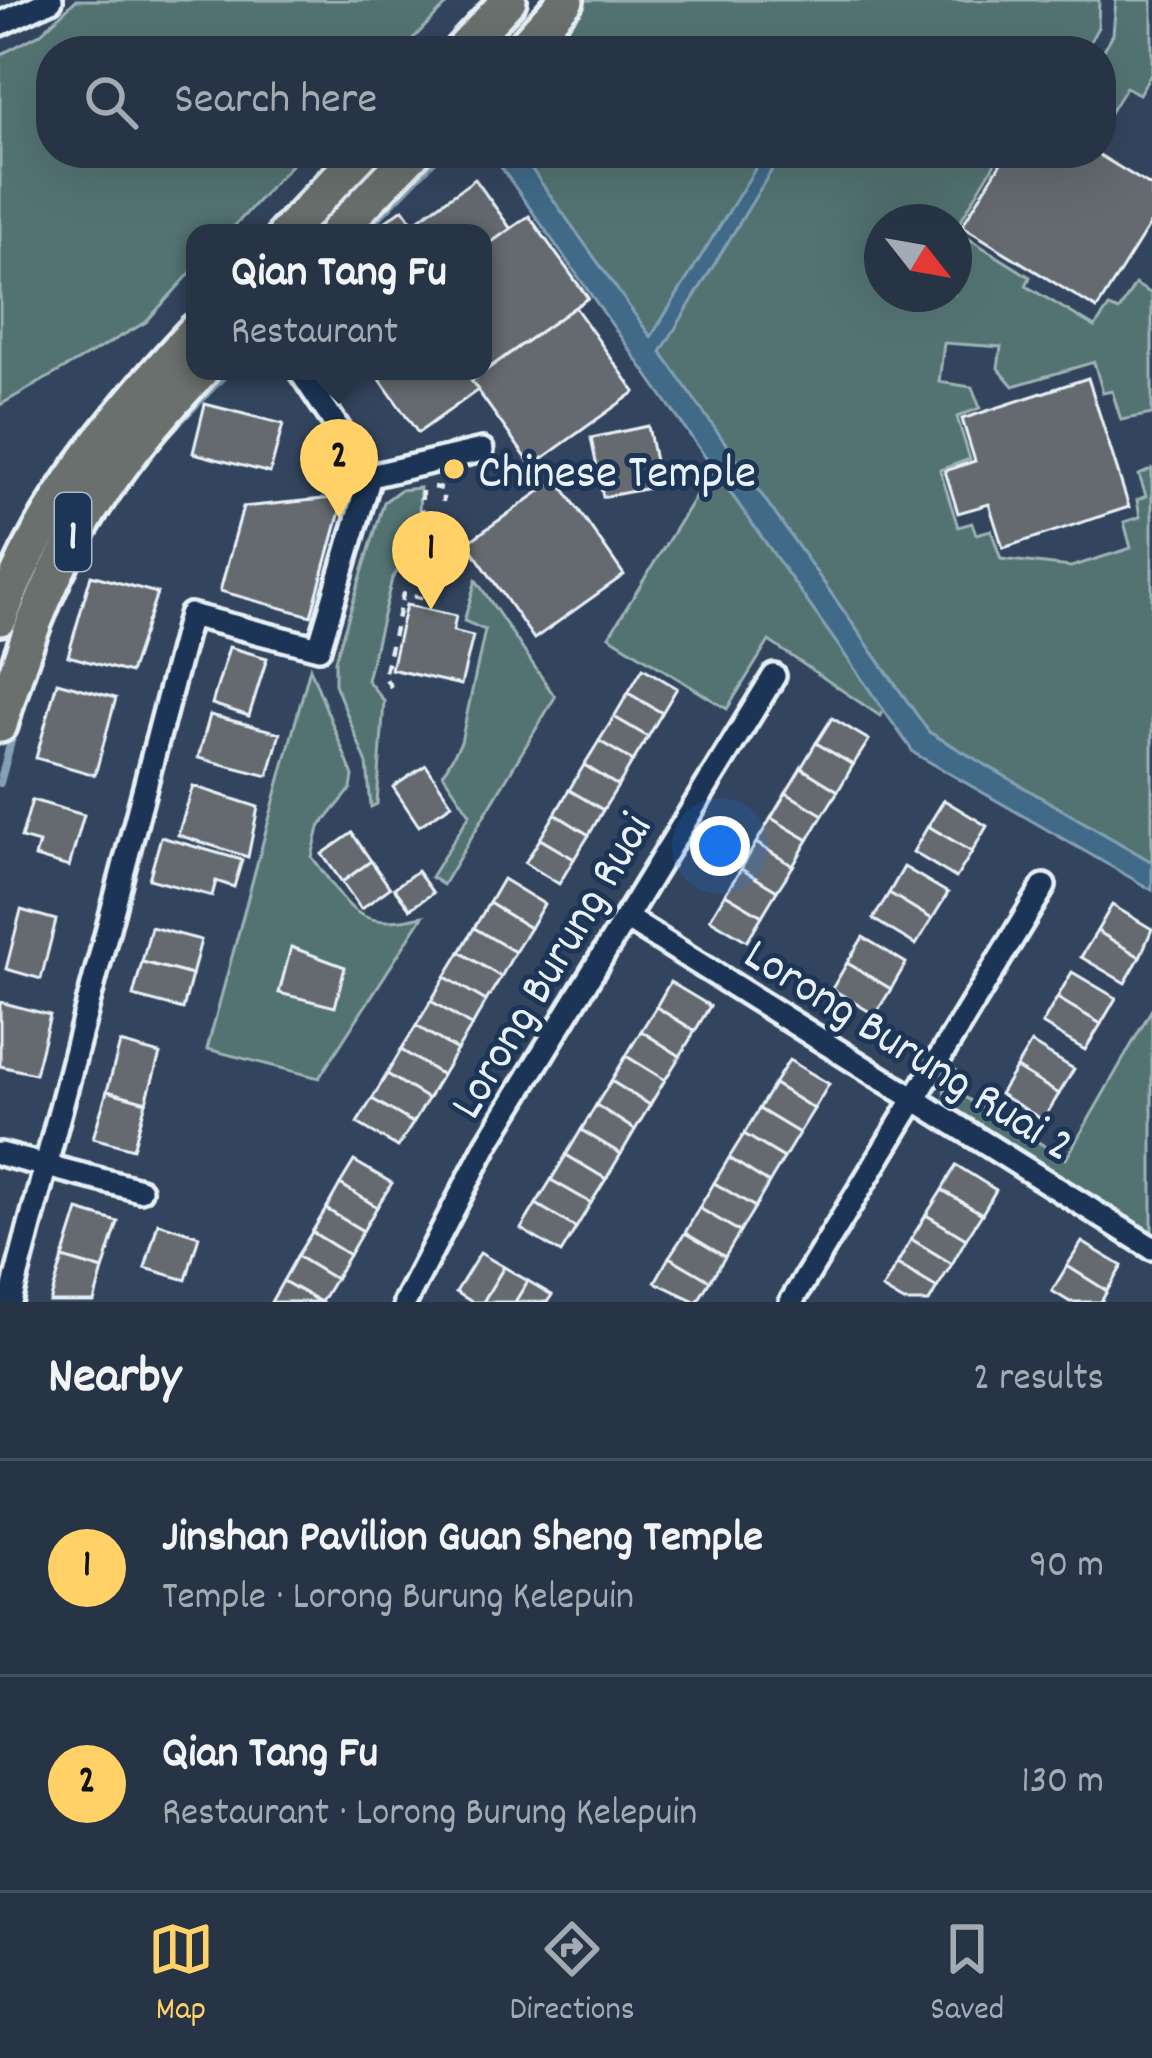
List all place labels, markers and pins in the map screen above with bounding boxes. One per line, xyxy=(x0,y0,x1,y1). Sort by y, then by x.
pin: 2 xyxy=(300,419,378,518)
place label: Chinese Temple xyxy=(478,442,756,511)
marker: Chinese Temple xyxy=(441,456,467,482)
pin: 1 xyxy=(392,511,470,610)

